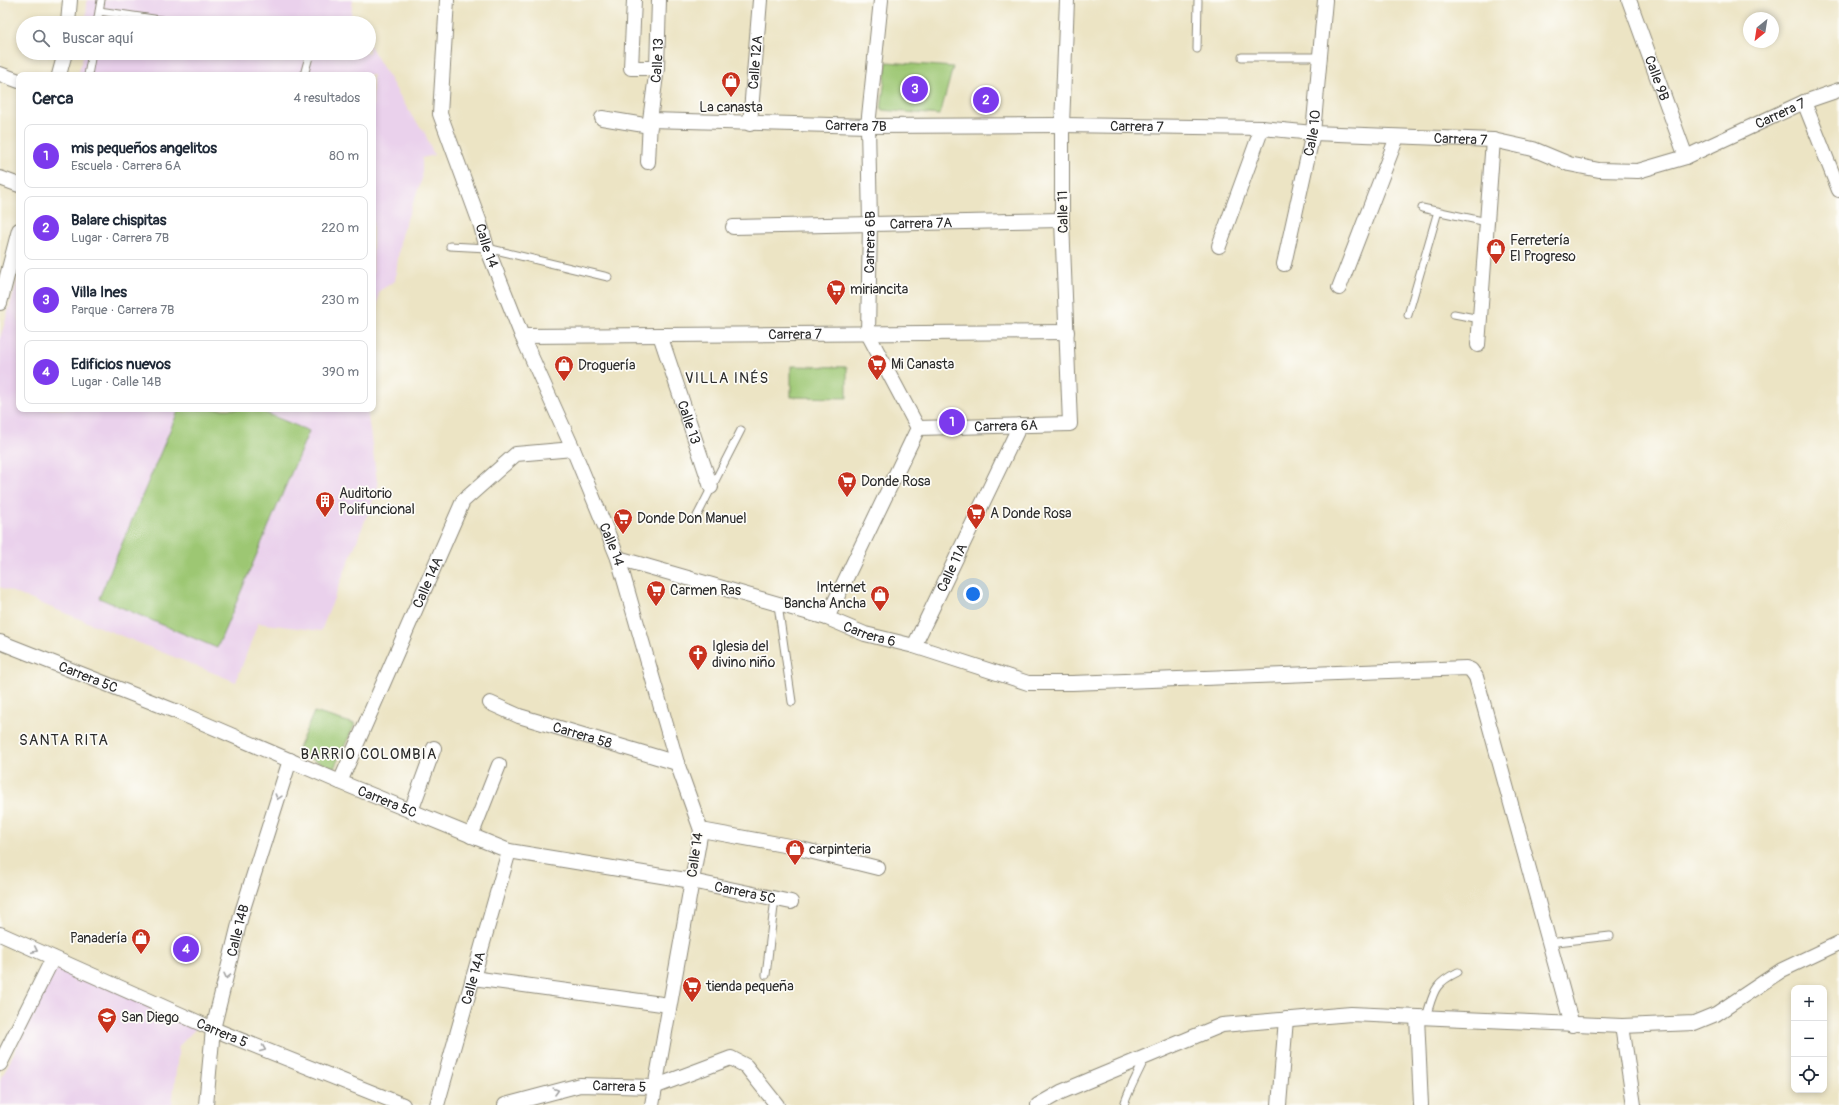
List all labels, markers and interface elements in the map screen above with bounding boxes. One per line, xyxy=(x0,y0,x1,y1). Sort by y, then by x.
north arrow xyxy=(1743,12,1779,48)
search box xyxy=(16,16,376,60)
icon: search xyxy=(30,27,52,49)
text: Buscar aquí xyxy=(62,29,134,48)
street label: Calle 12A xyxy=(744,35,766,90)
street label: Calle 13 xyxy=(647,38,666,84)
street label: Calle 9B xyxy=(1641,53,1673,103)
shop icon: La canasta xyxy=(720,70,742,98)
pin: 3 xyxy=(902,74,928,104)
pin: 2 xyxy=(973,85,999,115)
text: Cerca xyxy=(32,88,73,109)
text: 4 resultados xyxy=(293,90,360,106)
street label: Carrera 7 xyxy=(1752,94,1809,132)
place label: La canasta xyxy=(699,99,763,116)
street label: Calle 10 xyxy=(1300,109,1324,158)
street label: Carrera 7B xyxy=(825,116,887,135)
street label: Carrera 7 xyxy=(1110,117,1164,135)
street label: Carrera 7 xyxy=(1433,129,1488,148)
text: mis pequeños angelitos xyxy=(71,139,217,158)
text: 1 xyxy=(43,148,49,164)
text: 80 m xyxy=(329,148,359,164)
text: Escuela · Carrera 6A xyxy=(71,158,181,174)
street label: Calle 11 xyxy=(1054,191,1072,233)
text: Balare chispitas xyxy=(71,211,166,230)
street label: Carrera 6B xyxy=(861,211,879,274)
street label: Carrera 7A xyxy=(889,214,953,232)
text: 2 xyxy=(42,220,50,236)
text: 220 m xyxy=(321,220,359,236)
street label: Calle 14 xyxy=(472,222,502,270)
text: Lugar · Carrera 7B xyxy=(71,230,169,246)
place label: Ferretería El Progreso xyxy=(1510,232,1576,265)
shop icon: Ferretería El Progreso xyxy=(1485,237,1507,265)
supermarket icon: miriancita xyxy=(825,278,847,306)
place label: miriancita xyxy=(850,281,908,298)
text: Villa Ines xyxy=(71,283,127,302)
text: 3 xyxy=(42,292,50,308)
text: 230 m xyxy=(322,292,359,308)
text: Parque · Carrera 7B xyxy=(71,302,174,318)
street label: Carrera 7 xyxy=(768,325,823,343)
supermarket icon: Mi Canasta xyxy=(866,353,888,381)
shop icon: Droguería xyxy=(553,354,575,382)
text: Edificios nuevos xyxy=(71,355,171,374)
place label: Mi Canasta xyxy=(891,356,954,373)
place label: Droguería xyxy=(578,357,635,374)
text: 4 xyxy=(42,364,50,380)
text: 390 m xyxy=(322,364,359,380)
district label: VILLA INÉS xyxy=(685,369,769,388)
text: Lugar · Calle 14B xyxy=(71,374,161,390)
street label: Calle 13 xyxy=(674,398,705,446)
pin: 1 xyxy=(939,407,965,437)
street label: Carrera 6A xyxy=(974,416,1038,435)
supermarket icon: Donde Rosa xyxy=(836,470,858,498)
place label: Donde Rosa xyxy=(861,473,930,490)
place label: Auditorio Polifuncional xyxy=(339,485,415,518)
building icon: Auditorio Polifuncional xyxy=(314,490,336,518)
supermarket icon: A Donde Rosa xyxy=(965,502,987,530)
place label: A Donde Rosa xyxy=(990,505,1072,522)
supermarket icon: Donde Don Manuel xyxy=(612,507,634,535)
place label: Donde Don Manuel xyxy=(637,510,747,527)
street label: Calle 14 xyxy=(596,520,628,568)
street label: Calle 11A xyxy=(933,541,971,595)
street label: Calle 14A xyxy=(409,554,446,611)
supermarket icon: Carmen Ras xyxy=(645,579,667,607)
place label: Internet Bancha Ancha xyxy=(784,579,866,612)
place label: Carmen Ras xyxy=(670,582,742,599)
shop icon: Internet Bancha Ancha xyxy=(869,584,891,612)
your location xyxy=(963,584,983,604)
street label: Carrera 6 xyxy=(841,617,898,650)
place label: Iglesia del divino niño xyxy=(712,638,776,671)
church icon: Iglesia del divino niño xyxy=(687,643,709,671)
street label: Carrera 5C xyxy=(56,657,121,696)
street label: Carrera 58 xyxy=(551,718,614,752)
district label: SANTA RITA xyxy=(19,731,109,750)
district label: BARRIO COLOMBIA xyxy=(300,745,438,764)
street label: Carrera 5C xyxy=(355,782,420,821)
one-way arrow xyxy=(274,794,283,801)
street label: Calle 14 xyxy=(683,831,707,879)
shop icon: carpinteria xyxy=(784,838,806,866)
place label: carpinteria xyxy=(809,841,871,858)
street label: Carrera 5C xyxy=(713,877,778,907)
street label: Calle 14B xyxy=(223,902,252,958)
shop icon: Panadería xyxy=(130,927,152,955)
place label: Panadería xyxy=(70,930,127,947)
pin: 4 xyxy=(173,934,199,964)
one-way arrow xyxy=(31,945,39,953)
street label: Calle 14A xyxy=(457,949,489,1007)
one-way arrow xyxy=(224,973,232,979)
supermarket icon: tienda pequeña xyxy=(681,975,703,1003)
place label: tienda pequeña xyxy=(705,978,794,995)
map controls xyxy=(1791,985,1827,1093)
button: + xyxy=(1791,985,1827,1021)
school or university icon: San Diego xyxy=(96,1006,118,1034)
place label: San Diego xyxy=(121,1009,179,1026)
street label: Carrera 5 xyxy=(194,1014,250,1051)
button: − xyxy=(1791,1021,1827,1057)
one-way arrow xyxy=(259,1044,266,1052)
button: locate xyxy=(1791,1057,1827,1093)
street label: Carrera 5 xyxy=(592,1077,647,1095)
one-way arrow xyxy=(552,1087,559,1096)

